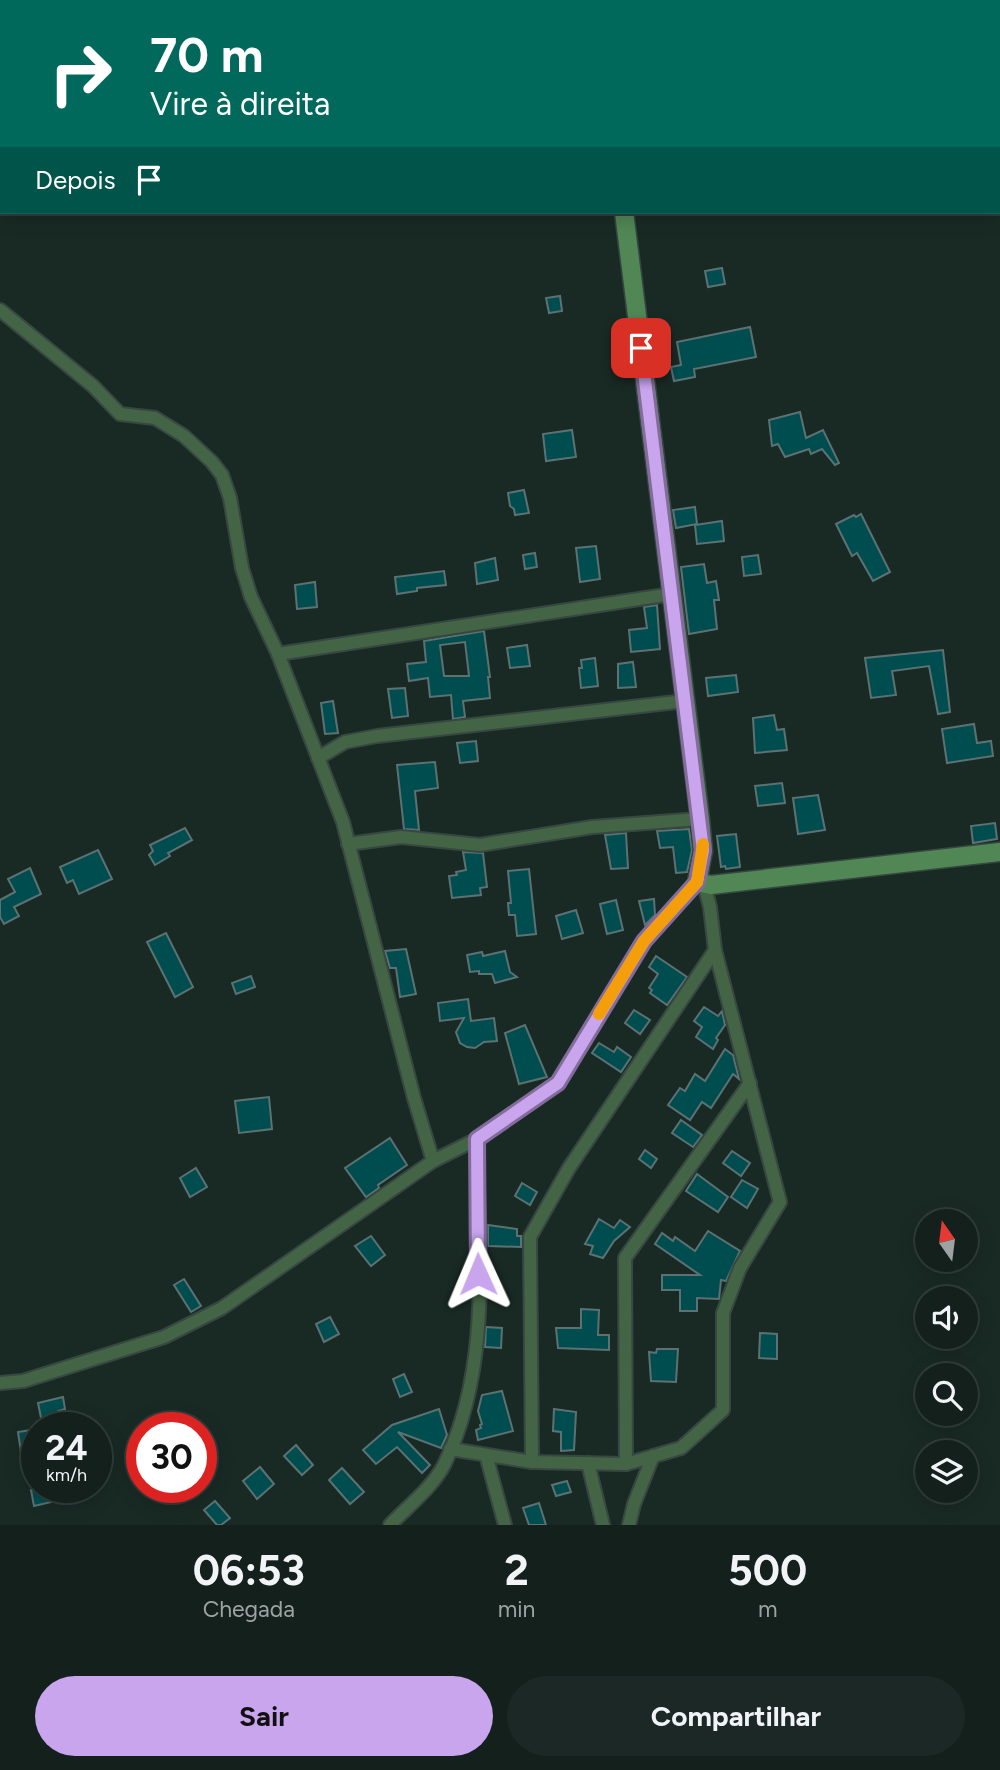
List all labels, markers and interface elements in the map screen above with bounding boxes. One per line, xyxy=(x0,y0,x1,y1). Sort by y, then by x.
text: 70 m xyxy=(150,25,263,84)
icon: right xyxy=(35,28,126,119)
text: Vire à direita xyxy=(150,85,330,123)
icon: arrive xyxy=(130,161,168,199)
text: Depois xyxy=(35,164,116,196)
pin xyxy=(611,318,671,378)
icon: arrive xyxy=(622,329,660,367)
north arrow xyxy=(915,1209,978,1272)
map controls xyxy=(915,1209,978,1503)
position arrow xyxy=(441,1237,515,1311)
button: sound xyxy=(915,1286,978,1349)
button: search xyxy=(915,1363,978,1426)
speed limit sign: 30 xyxy=(126,1412,217,1503)
text: 24 xyxy=(45,1427,88,1469)
button: layers xyxy=(915,1440,978,1503)
text: km/h xyxy=(46,1464,87,1486)
text: 06:53 xyxy=(193,1545,305,1596)
text: 2 xyxy=(504,1545,529,1596)
text: 500 xyxy=(728,1545,807,1596)
text: Chegada xyxy=(203,1595,295,1623)
text: min xyxy=(498,1595,535,1623)
text: m xyxy=(758,1595,777,1623)
button: Sair xyxy=(35,1676,493,1756)
button: Compartilhar xyxy=(507,1676,965,1756)

